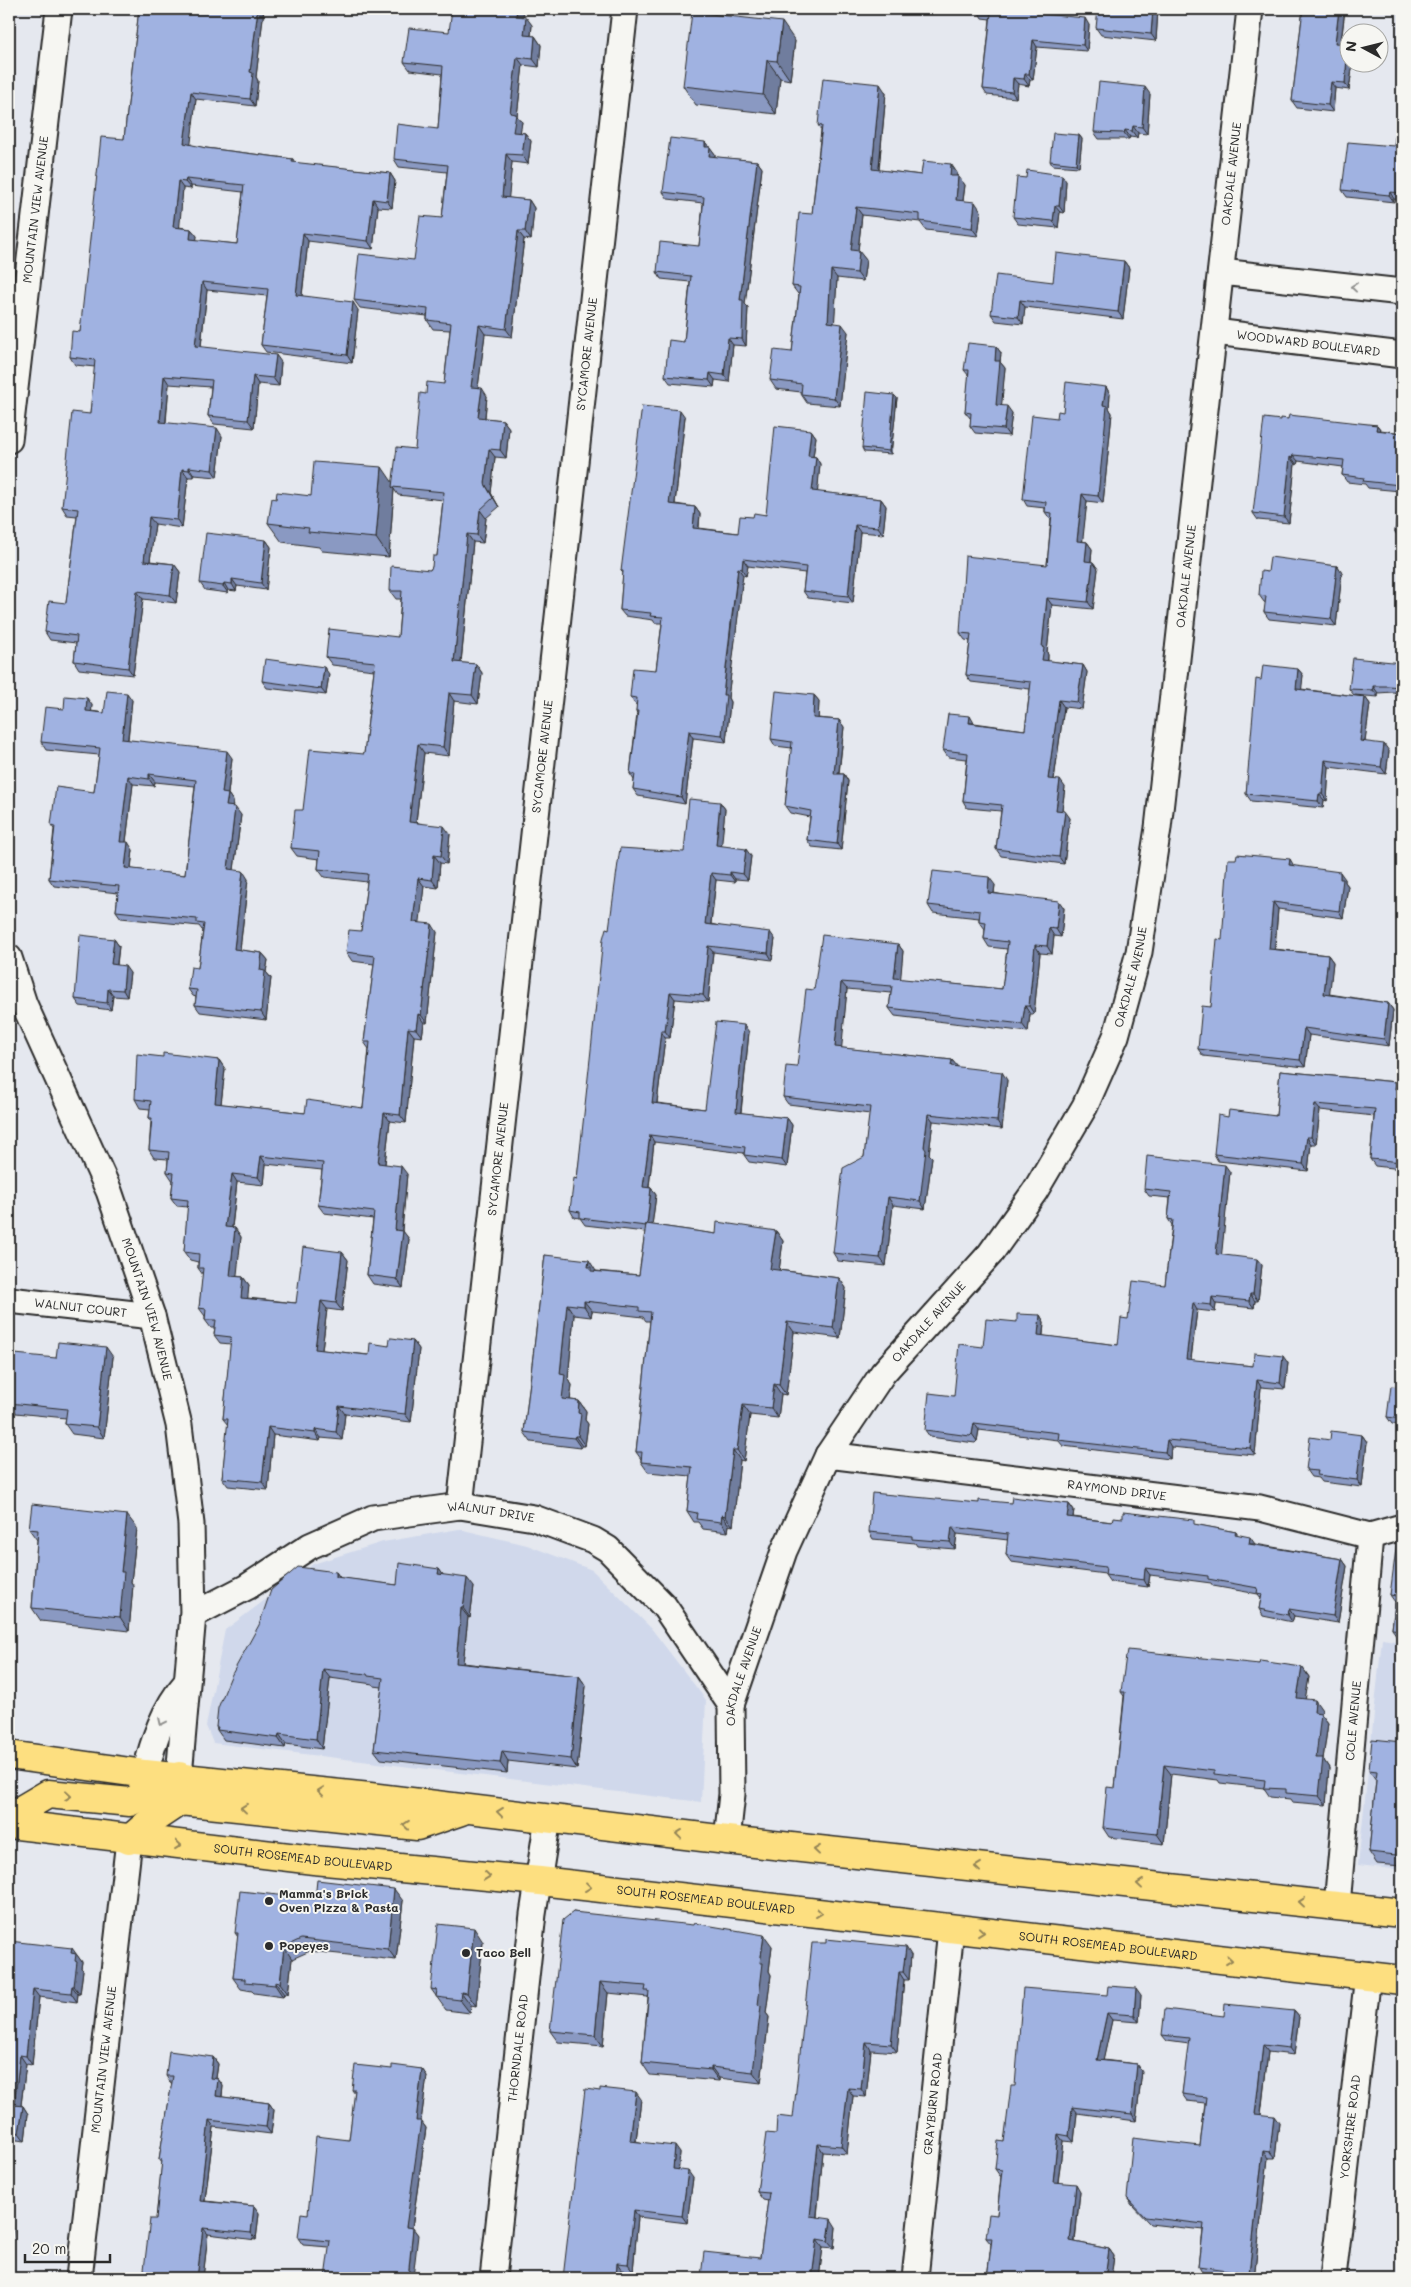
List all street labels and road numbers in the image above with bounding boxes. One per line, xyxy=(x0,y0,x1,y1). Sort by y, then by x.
street label: OAKDALE AVENUE xyxy=(1217,121,1244,226)
street label: MOUNTAIN VIEW AVENUE xyxy=(18,135,51,284)
street label: SYCAMORE AVENUE xyxy=(572,296,600,411)
street label: WOODWARD BOULEVARD xyxy=(1236,326,1381,359)
street label: OAKDALE AVENUE xyxy=(1172,524,1199,628)
street label: SYCAMORE AVENUE xyxy=(527,699,556,814)
street label: OAKDALE AVENUE xyxy=(1110,925,1150,1029)
street label: SYCAMORE AVENUE xyxy=(483,1101,511,1217)
street label: MOUNTAIN VIEW AVENUE xyxy=(119,1236,177,1382)
street label: OAKDALE AVENUE xyxy=(887,1277,969,1365)
street label: WALNUT COURT xyxy=(34,1294,128,1320)
street label: RAYMOND DRIVE xyxy=(1066,1475,1168,1503)
street label: WALNUT DRIVE xyxy=(446,1497,536,1525)
street label: OAKDALE AVENUE xyxy=(721,1624,765,1726)
street label: COLE AVENUE xyxy=(1341,1680,1364,1761)
street label: SOUTH ROSEMEAD BOULEVARD xyxy=(213,1839,393,1874)
street label: SOUTH ROSEMEAD BOULEVARD xyxy=(616,1881,796,1917)
street label: SOUTH ROSEMEAD BOULEVARD xyxy=(1018,1927,1198,1963)
street label: MOUNTAIN VIEW AVENUE xyxy=(87,1985,119,2134)
street label: THORNDALE ROAD xyxy=(503,1993,531,2103)
street label: GRAYBURN ROAD xyxy=(919,2052,945,2156)
street label: YORKSHIRE ROAD xyxy=(1335,2074,1363,2180)

